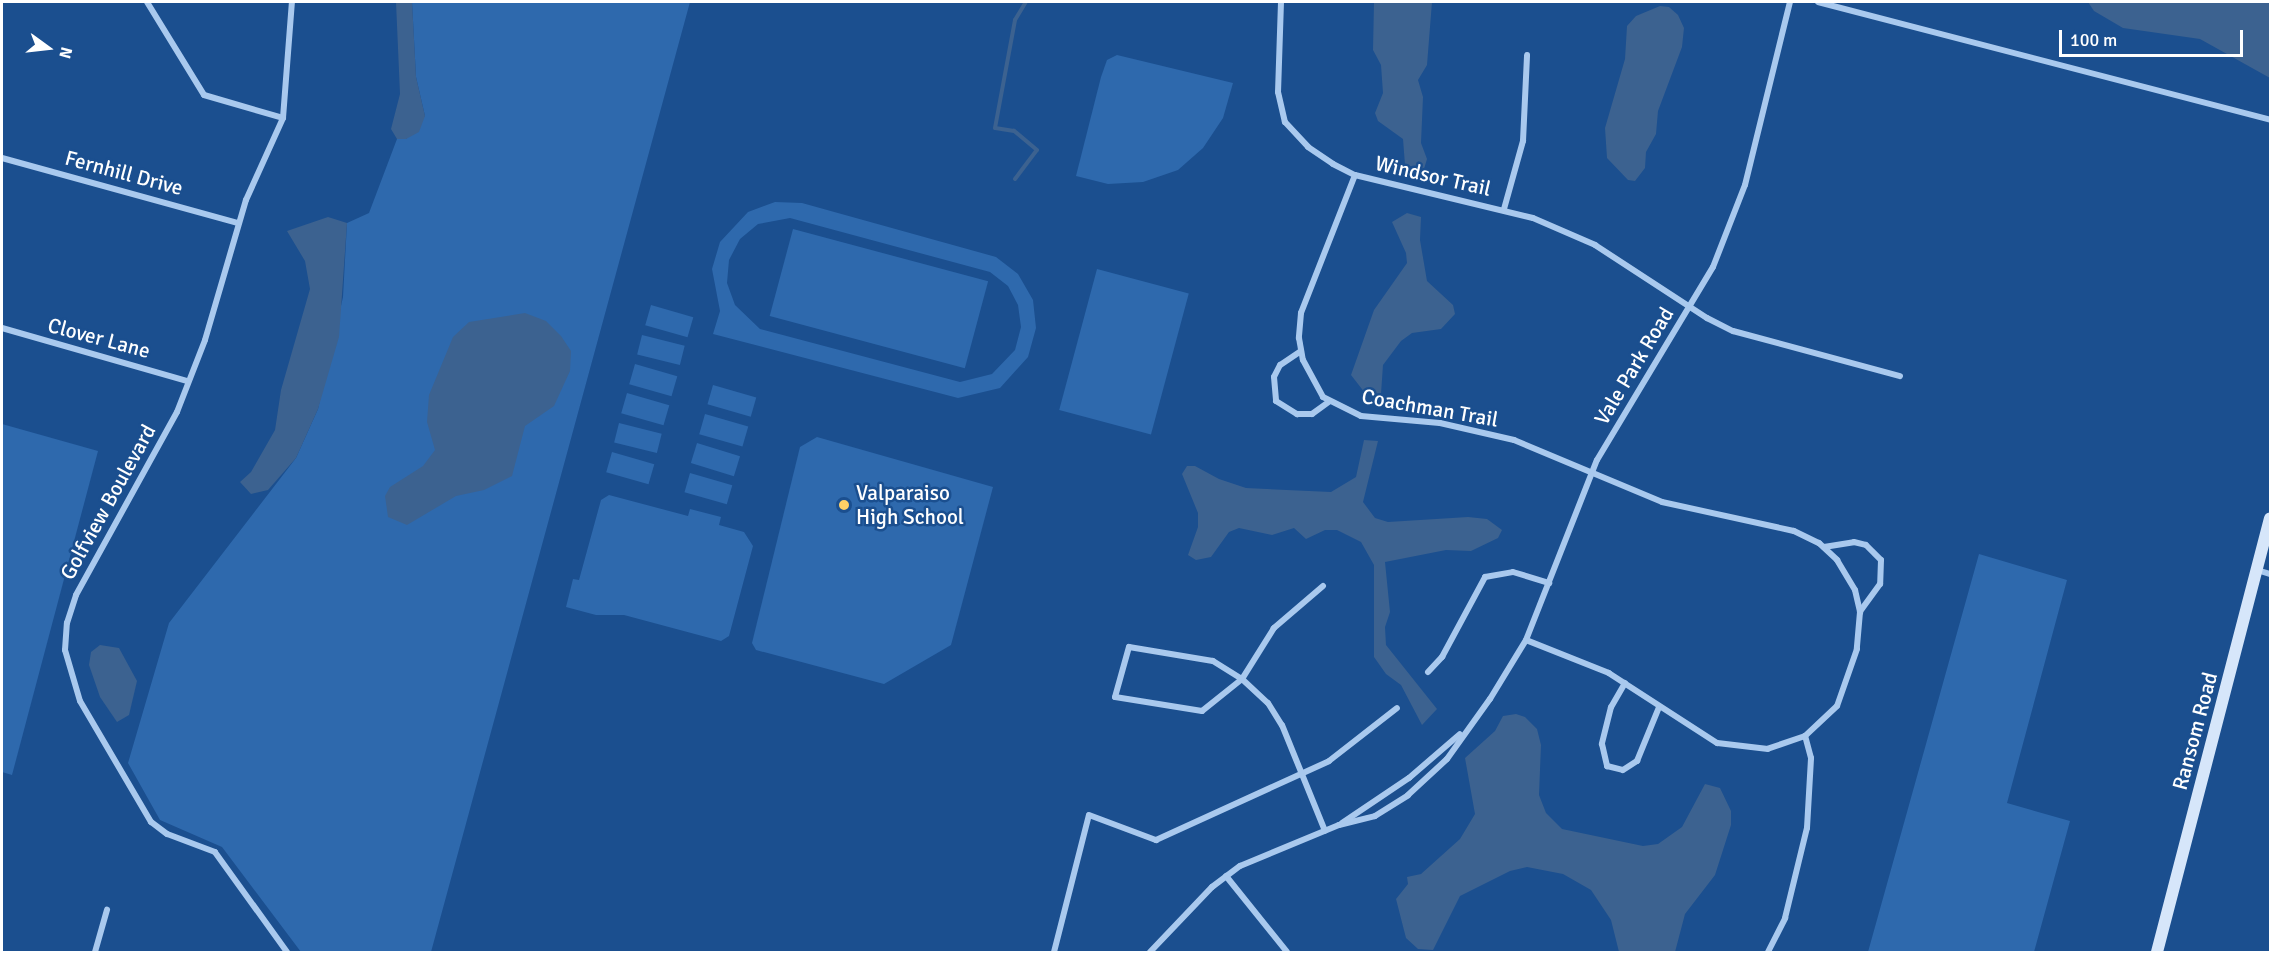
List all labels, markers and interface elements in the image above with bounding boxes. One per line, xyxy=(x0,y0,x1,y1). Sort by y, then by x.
north arrow xyxy=(18,18,78,78)
scale bar xyxy=(2062,18,2246,56)
text: 100 m xyxy=(2070,29,2117,51)
text: N xyxy=(54,45,76,61)
street label: Fernhill Drive xyxy=(62,145,186,201)
street label: Windsor Trail xyxy=(1373,150,1493,202)
street label: Vale Park Road xyxy=(1589,303,1679,429)
street label: Clover Lane xyxy=(45,312,153,364)
street label: Coachman Trail xyxy=(1360,384,1500,432)
street label: Golfview Boulevard xyxy=(55,420,161,584)
place label: Valparaiso High School xyxy=(856,480,964,530)
marker: Valparaiso High School xyxy=(837,498,851,512)
street label: Ransom Road xyxy=(2167,669,2223,793)

